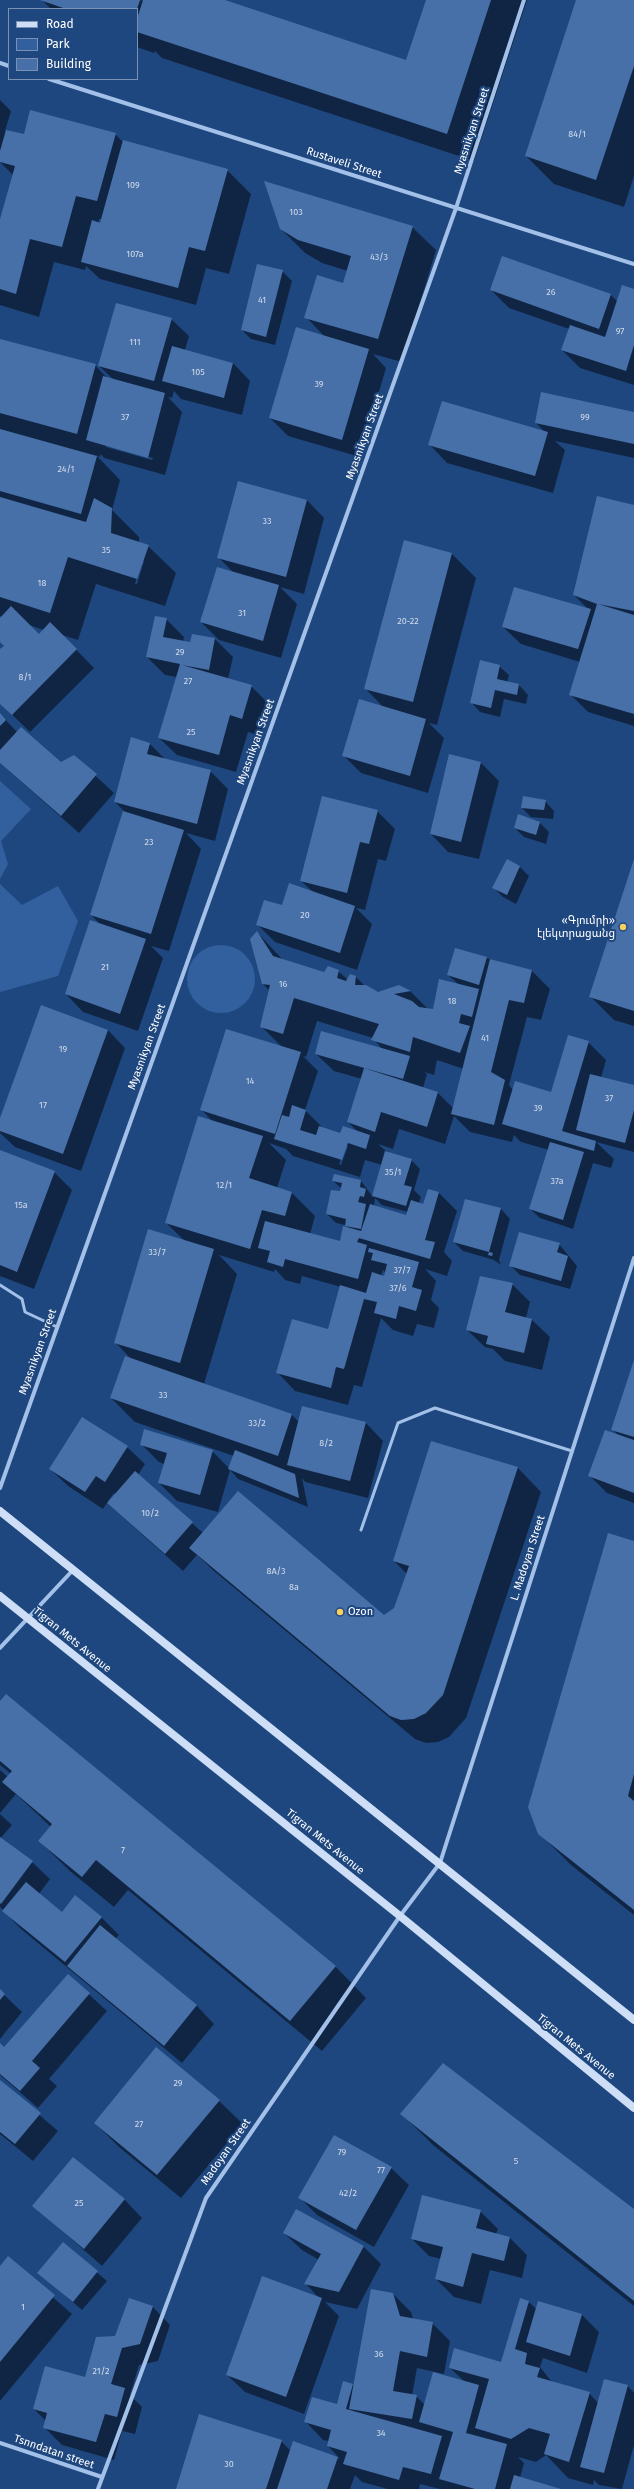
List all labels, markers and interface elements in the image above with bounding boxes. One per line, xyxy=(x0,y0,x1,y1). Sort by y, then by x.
legend xyxy=(8,8,138,80)
text: Road xyxy=(46,17,74,31)
text: Park xyxy=(46,37,70,51)
text: Building xyxy=(46,57,91,71)
street label: Myasnikyan Street xyxy=(452,86,492,176)
house number: 84/1 xyxy=(568,129,586,139)
street label: Rustaveli Street xyxy=(305,145,383,181)
house number: 109 xyxy=(126,180,140,190)
house number: 103 xyxy=(289,207,303,217)
house number: 107a xyxy=(126,249,144,259)
house number: 43/3 xyxy=(370,252,388,262)
house number: 26 xyxy=(546,287,556,297)
house number: 41 xyxy=(258,295,266,305)
house number: 97 xyxy=(616,326,624,336)
house number: 111 xyxy=(129,337,141,347)
house number: 105 xyxy=(191,367,205,377)
house number: 39 xyxy=(314,379,324,389)
street label: Myasnikyan Street xyxy=(343,392,387,482)
house number: 37 xyxy=(121,412,129,422)
house number: 99 xyxy=(580,412,590,422)
house number: 24/1 xyxy=(58,464,74,474)
house number: 33 xyxy=(263,516,271,526)
house number: 35 xyxy=(102,545,110,555)
house number: 18 xyxy=(38,578,46,588)
house number: 31 xyxy=(238,608,246,618)
house number: 20-22 xyxy=(397,616,419,626)
house number: 29 xyxy=(175,647,185,657)
house number: 8/1 xyxy=(19,672,31,682)
house number: 27 xyxy=(184,676,192,686)
street label: Myasnikyan Street xyxy=(234,697,278,787)
house number: 25 xyxy=(187,727,195,737)
house number: 23 xyxy=(145,837,153,847)
house number: 20 xyxy=(300,910,310,920)
place label: «Գյումրի» էլեկտրացանց xyxy=(537,914,615,940)
marker: «Գյումրի» էլեկտրացանց xyxy=(618,922,628,932)
house number: 21 xyxy=(101,962,109,972)
house number: 16 xyxy=(279,979,287,989)
house number: 18 xyxy=(448,996,456,1006)
street label: Myasnikyan Street xyxy=(125,1002,169,1092)
house number: 41 xyxy=(481,1033,489,1043)
house number: 19 xyxy=(59,1044,67,1054)
house number: 14 xyxy=(246,1076,254,1086)
house number: 37 xyxy=(605,1093,613,1103)
house number: 17 xyxy=(39,1100,47,1110)
house number: 39 xyxy=(533,1103,543,1113)
house number: 35/1 xyxy=(385,1167,401,1177)
house number: 37a xyxy=(550,1176,564,1186)
house number: 12/1 xyxy=(216,1180,232,1190)
house number: 15a xyxy=(14,1200,28,1210)
house number: 33/7 xyxy=(148,1247,166,1257)
house number: 37/7 xyxy=(394,1265,410,1275)
house number: 37/6 xyxy=(389,1283,407,1293)
street label: Myasnikyan Street xyxy=(16,1307,60,1397)
house number: 33 xyxy=(159,1390,167,1400)
house number: 33/2 xyxy=(248,1418,266,1428)
house number: 8/2 xyxy=(319,1438,333,1448)
house number: 10/2 xyxy=(141,1508,159,1518)
street label: L. Madoyan Street xyxy=(508,1514,548,1602)
house number: 8A/3 xyxy=(266,1566,286,1576)
house number: 8a xyxy=(289,1582,299,1592)
street label: Tigran Mets Avenue xyxy=(30,1604,114,1676)
place label: Ozon xyxy=(348,1605,373,1619)
marker: Ozon xyxy=(335,1607,345,1617)
street label: Tigran Mets Avenue xyxy=(283,1806,367,1878)
house number: 7 xyxy=(121,1845,125,1855)
street label: Tigran Mets Avenue xyxy=(534,2011,618,2083)
house number: 29 xyxy=(173,2078,183,2088)
street label: Madoyan Street xyxy=(198,2116,254,2188)
house number: 27 xyxy=(135,2119,143,2129)
house number: 79 xyxy=(338,2147,346,2157)
house number: 5 xyxy=(514,2156,518,2166)
house number: 77 xyxy=(377,2165,385,2175)
house number: 42/2 xyxy=(339,2188,357,2198)
house number: 25 xyxy=(75,2198,83,2208)
house number: 1 xyxy=(21,2302,25,2312)
house number: 36 xyxy=(374,2349,384,2359)
house number: 21/2 xyxy=(93,2366,109,2376)
house number: 34 xyxy=(376,2428,386,2438)
street label: Tsnndatan street xyxy=(12,2432,96,2472)
house number: 30 xyxy=(224,2459,234,2469)

